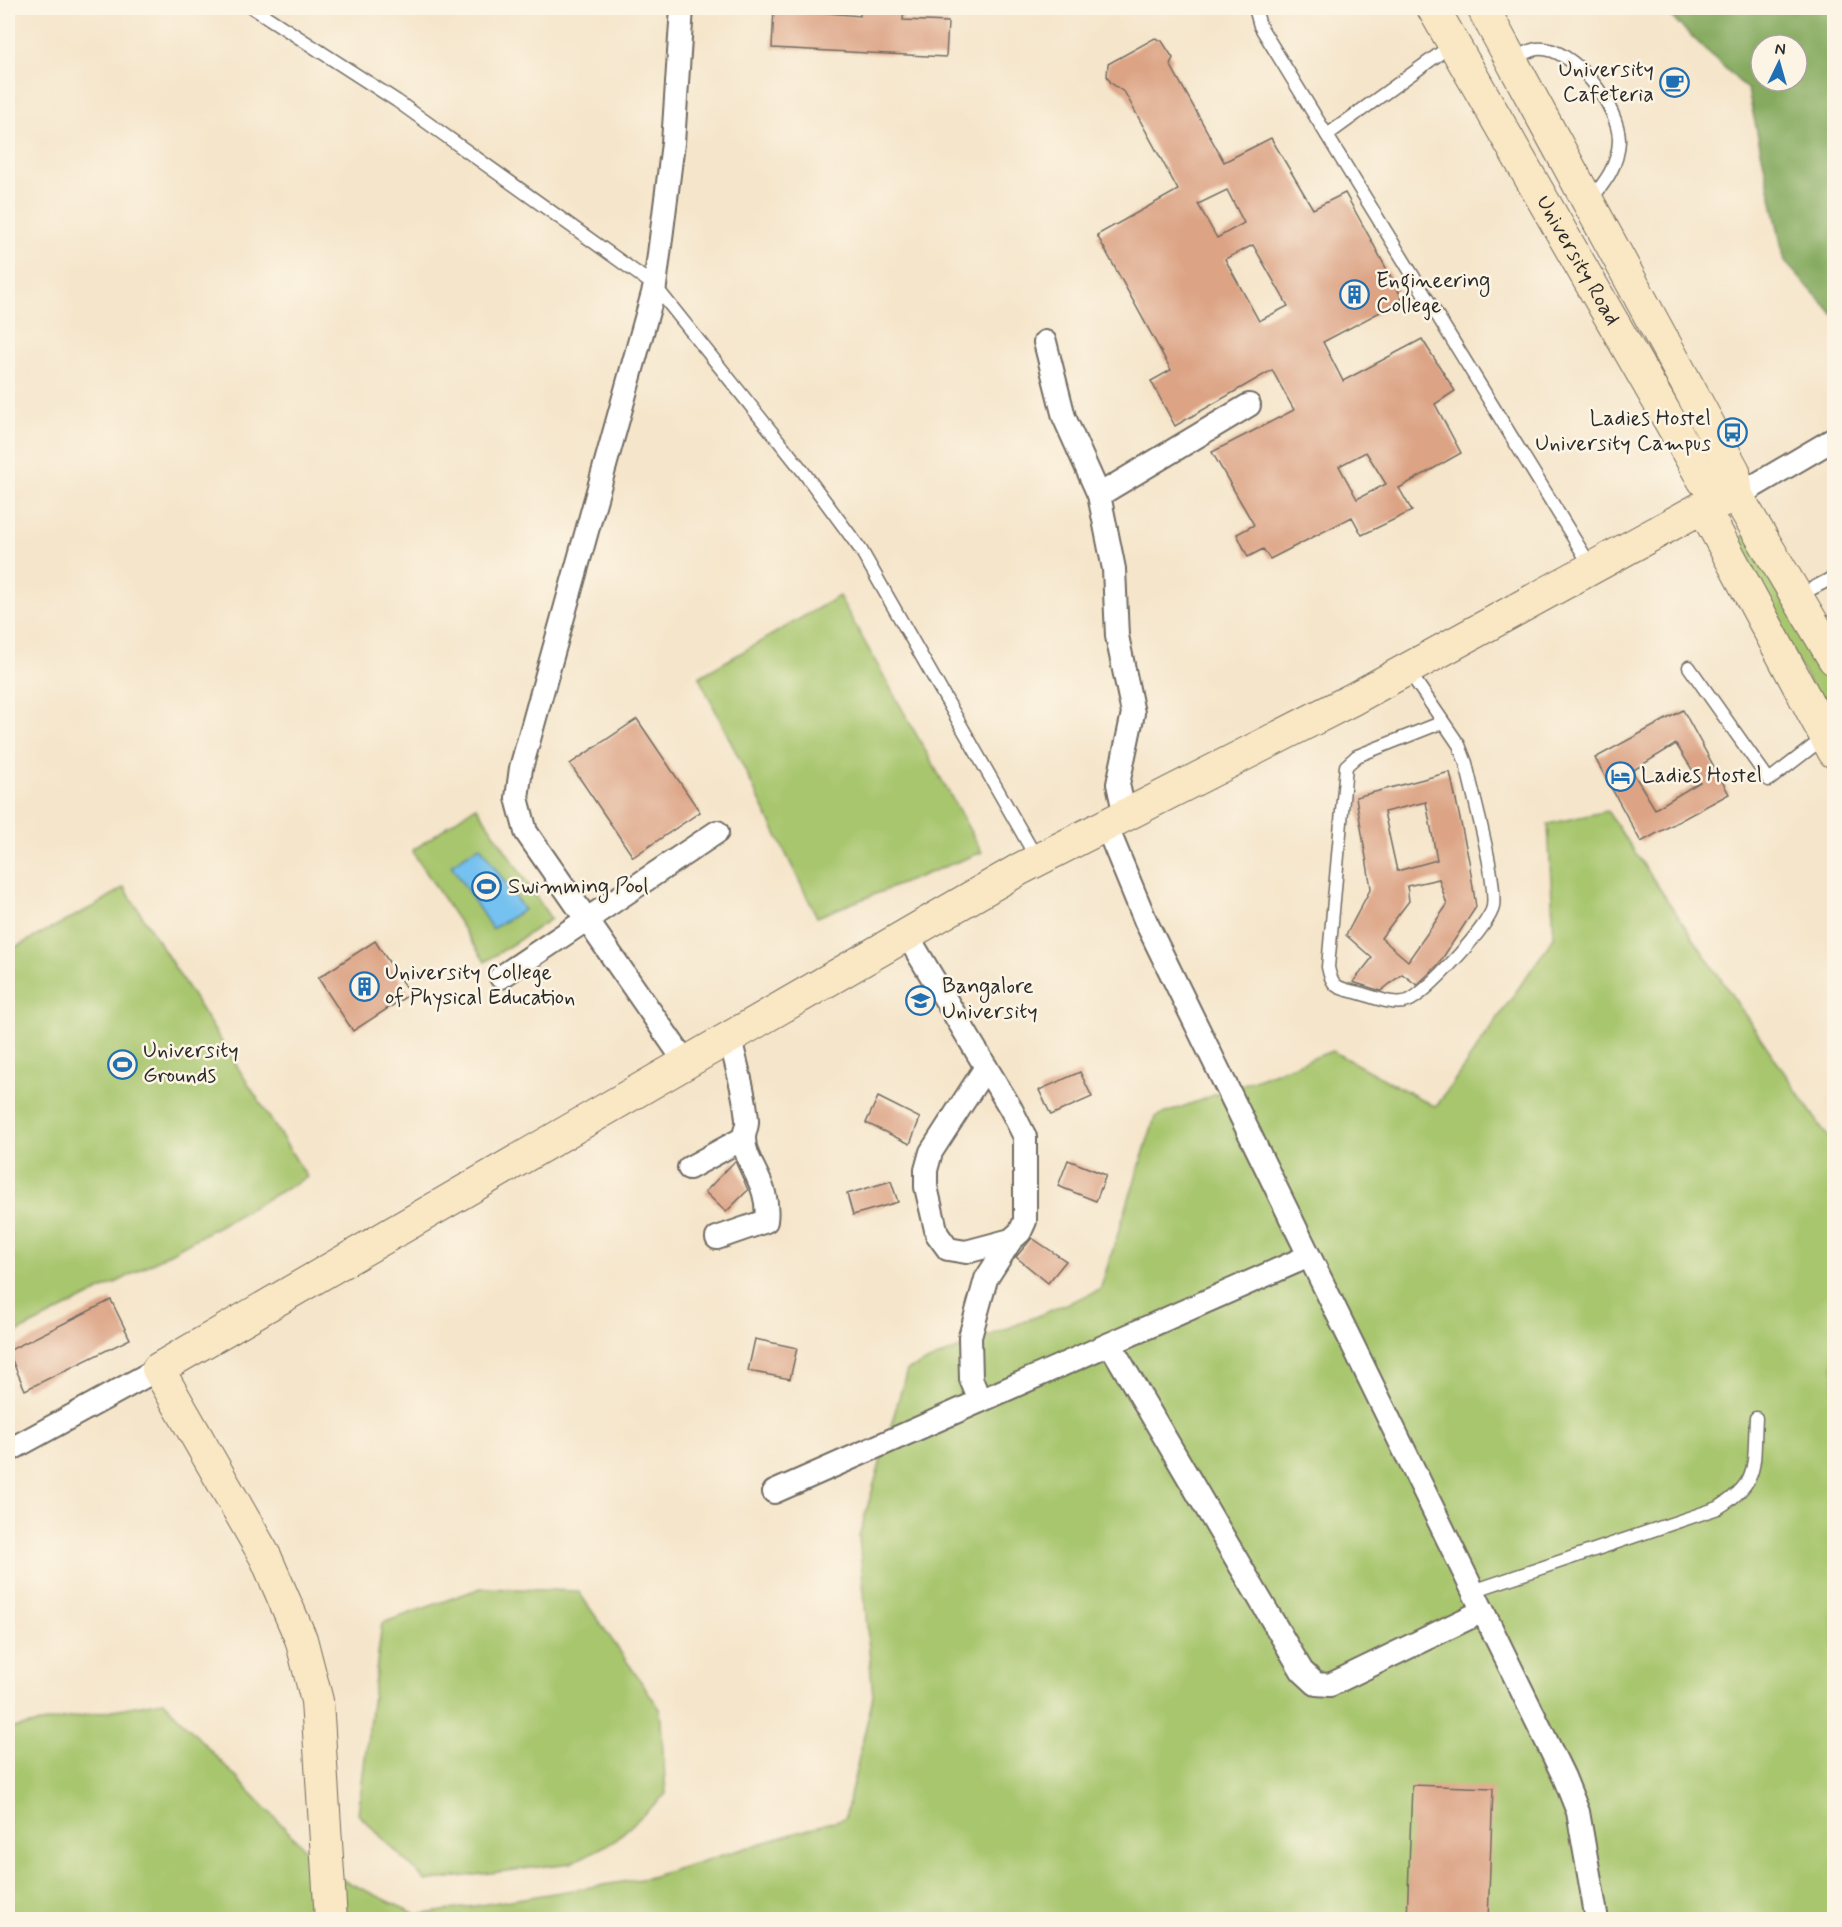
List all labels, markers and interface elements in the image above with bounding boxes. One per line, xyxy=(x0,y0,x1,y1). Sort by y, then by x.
north arrow xyxy=(1749,33,1809,93)
text: N xyxy=(1774,39,1786,60)
place label: University Cafeteria xyxy=(1558,56,1654,109)
cafe icon: University Cafeteria xyxy=(1659,67,1691,99)
street label: University Road xyxy=(1529,190,1626,331)
place label: Engineering College xyxy=(1376,267,1490,321)
building icon: Engineering College xyxy=(1339,278,1371,310)
place label: Ladies Hostel University Campus xyxy=(1535,405,1711,458)
bus stop icon: Ladies Hostel University Campus xyxy=(1716,416,1748,448)
hotel icon: Ladies Hostel xyxy=(1604,760,1636,792)
place label: Ladies Hostel xyxy=(1641,762,1762,790)
sports icon: Swimming Pool xyxy=(471,871,503,903)
place label: Swimming Pool xyxy=(508,873,649,904)
place label: University College of Physical Education xyxy=(385,959,575,1012)
building icon: University College of Physical Education xyxy=(348,970,380,1002)
place label: Bangalore University xyxy=(942,973,1038,1026)
school or university icon: Bangalore University xyxy=(905,984,937,1016)
place label: University Grounds xyxy=(143,1037,239,1090)
sports icon: University Grounds xyxy=(106,1048,138,1080)

